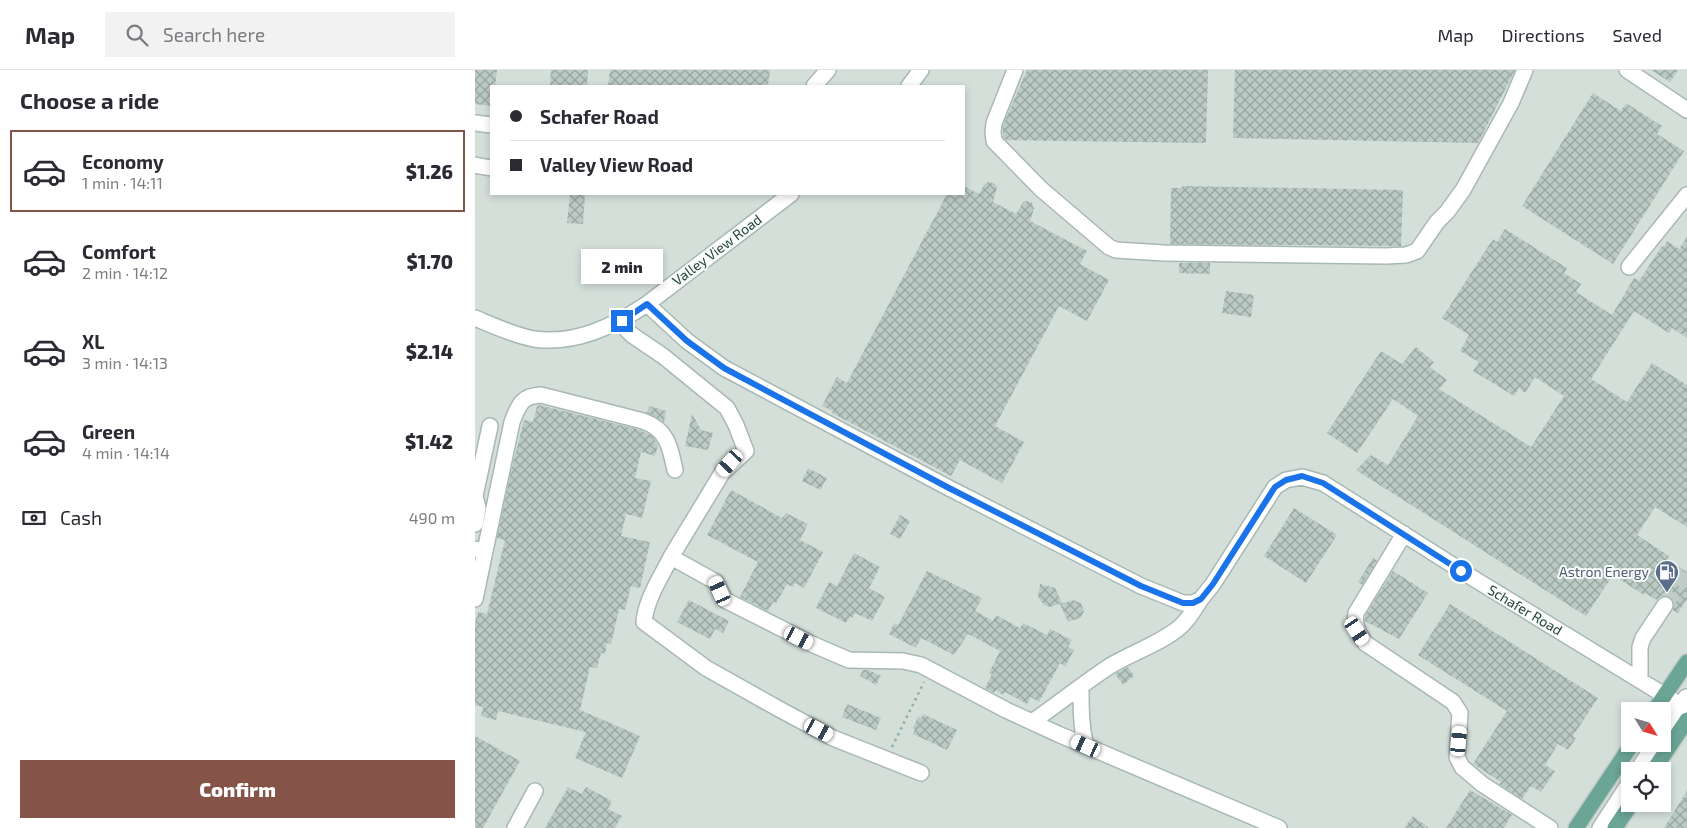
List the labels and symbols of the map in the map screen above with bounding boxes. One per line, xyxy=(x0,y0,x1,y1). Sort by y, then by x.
street label: Valley View Road xyxy=(669,210,765,289)
callout: 2 min xyxy=(581,248,663,284)
route end xyxy=(611,310,633,332)
car xyxy=(714,447,745,479)
fuel station icon: Astron Energy xyxy=(1654,559,1680,593)
route start xyxy=(1450,560,1472,582)
place label: Astron Energy xyxy=(1559,563,1650,580)
car xyxy=(707,574,732,608)
street label: Schafer Road xyxy=(1485,581,1566,638)
car xyxy=(1342,614,1371,648)
car xyxy=(782,625,815,651)
north arrow xyxy=(1621,702,1671,752)
car xyxy=(802,716,835,744)
car xyxy=(1450,725,1467,757)
car xyxy=(1069,733,1102,759)

